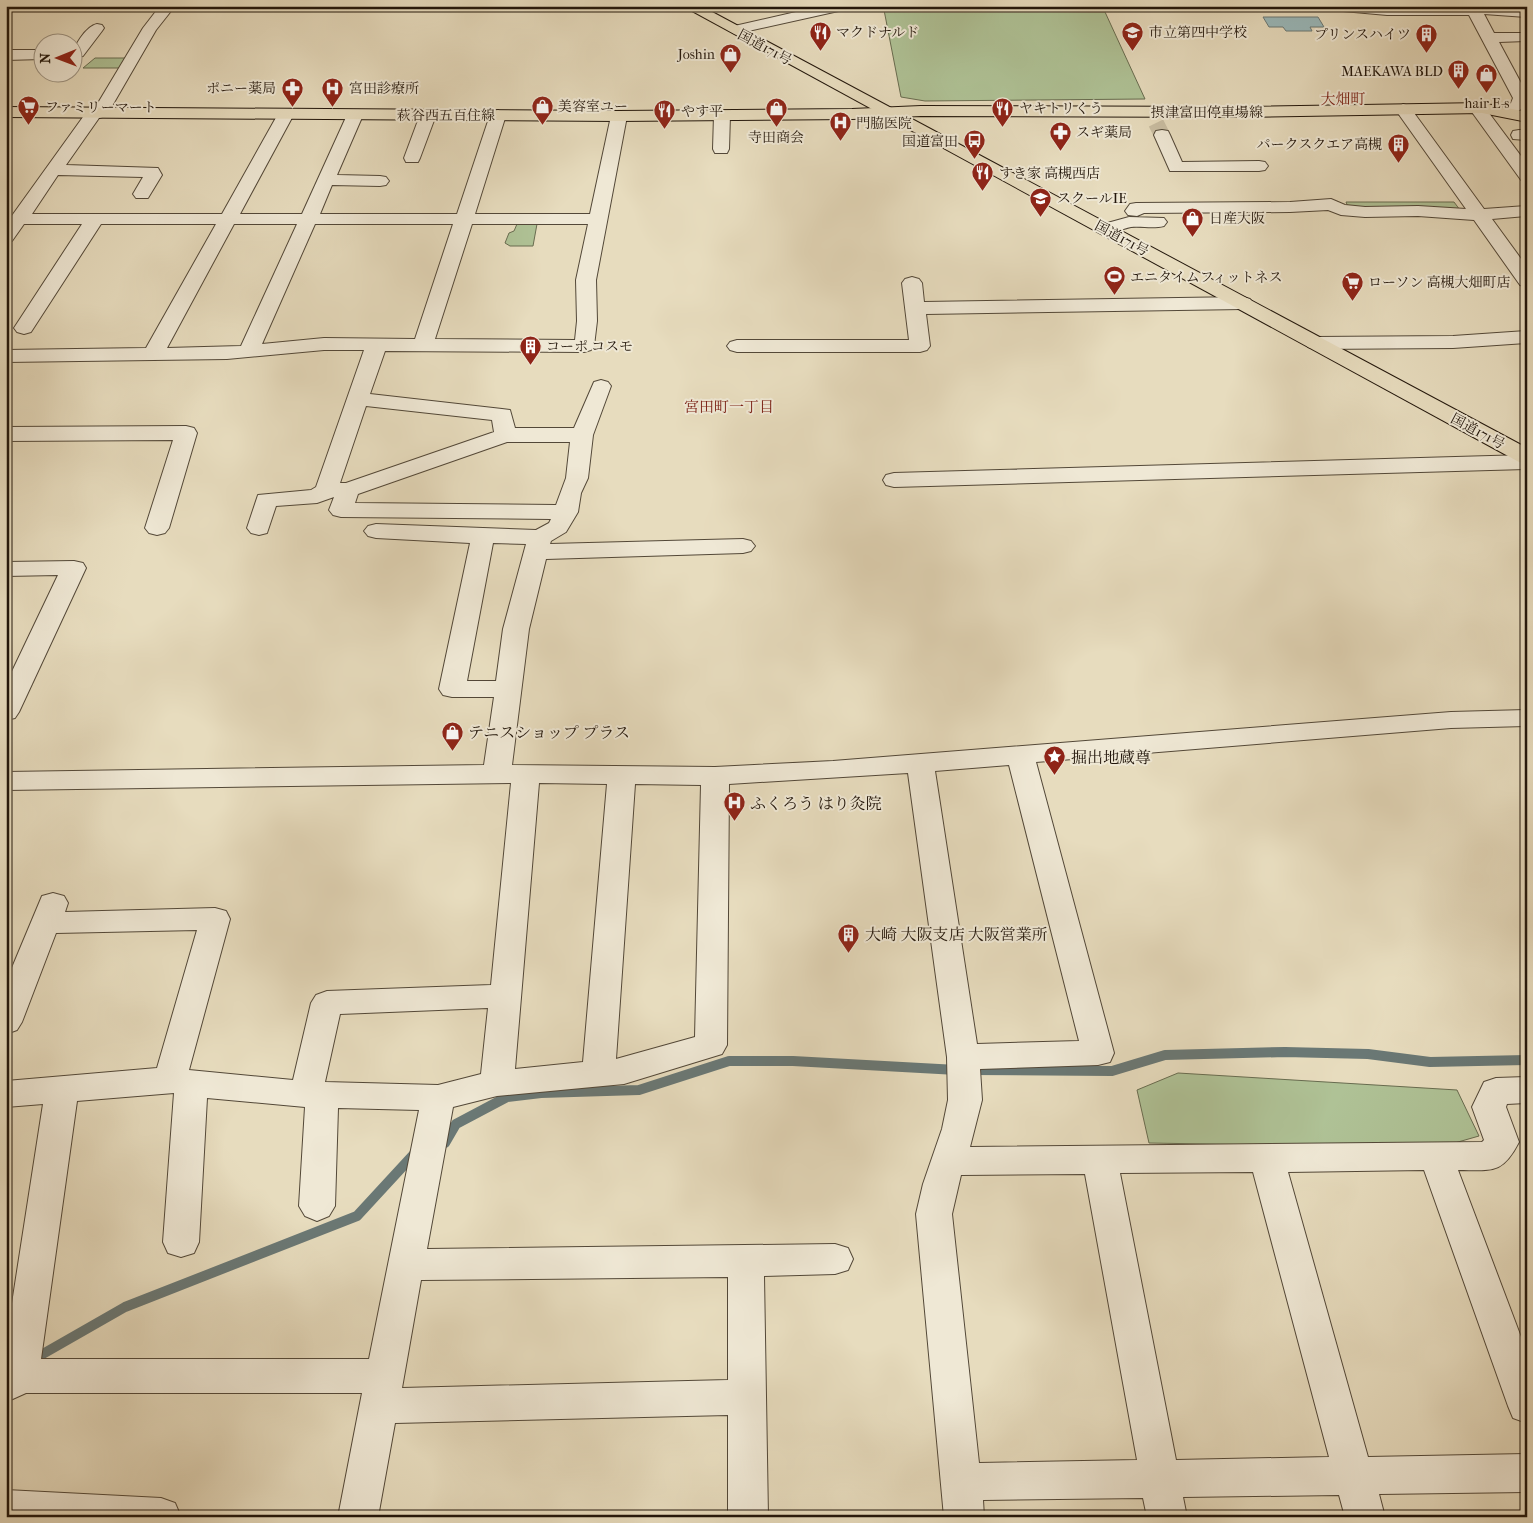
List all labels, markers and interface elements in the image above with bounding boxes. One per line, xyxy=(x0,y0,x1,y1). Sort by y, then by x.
restaurant icon: マクドナルド xyxy=(808,20,832,51)
school or university icon: 市立第四中学校 xyxy=(1121,20,1145,51)
building icon: プリンスハイツ xyxy=(1415,22,1439,53)
place label: マクドナルド xyxy=(836,24,919,41)
place label: 市立第四中学校 xyxy=(1149,24,1247,41)
street label: 国道171号 xyxy=(735,26,795,69)
place label: プリンスハイツ xyxy=(1314,26,1411,43)
north arrow xyxy=(32,32,82,82)
shop icon: Joshin xyxy=(719,42,743,73)
place label: Joshin xyxy=(677,46,715,63)
text: N xyxy=(37,52,54,64)
building icon: MAEKAWA BLD xyxy=(1447,59,1471,90)
place label: MAEKAWA BLD xyxy=(1341,63,1443,80)
shop icon: hair E-s xyxy=(1475,63,1499,94)
pharmacy icon: ポニー薬局 xyxy=(280,76,304,107)
hospital icon: 宮田診療所 xyxy=(321,76,345,107)
place label: ポニー薬局 xyxy=(206,80,276,97)
place label: 宮田診療所 xyxy=(349,80,419,97)
district label: 大畑町 xyxy=(1320,90,1366,108)
shop icon: 美容室ユー xyxy=(530,94,554,125)
supermarket icon: ファミリーマート xyxy=(17,95,41,126)
place label: hair E-s xyxy=(1465,95,1509,112)
restaurant icon: ヤキトリくう xyxy=(991,96,1015,127)
shop icon: 寺田商会 xyxy=(764,97,788,128)
place label: 美容室ユー xyxy=(558,98,628,115)
place label: ファミリーマート xyxy=(45,99,157,116)
restaurant icon: やす平 xyxy=(653,99,677,130)
place label: ヤキトリくう xyxy=(1019,100,1103,117)
place label: やす平 xyxy=(681,103,723,120)
street label: 摂津富田停車場線 xyxy=(1151,104,1263,121)
street label: 萩谷西五百住線 xyxy=(397,107,495,124)
hospital icon: 門脇医院 xyxy=(828,111,852,142)
place label: 門脇医院 xyxy=(856,115,912,132)
pharmacy icon: スギ薬局 xyxy=(1048,120,1072,151)
place label: スギ薬局 xyxy=(1076,124,1132,141)
place label: 寺田商会 xyxy=(748,129,804,146)
bus stop icon: 国道富田 xyxy=(962,129,986,160)
building icon: パークスクエア高槻 xyxy=(1386,132,1410,163)
place label: 国道富田 xyxy=(902,133,958,150)
place label: パークスクエア高槻 xyxy=(1256,136,1382,153)
restaurant icon: すき家 高槻西店 xyxy=(971,161,995,192)
place label: すき家 高槻西店 xyxy=(999,165,1100,182)
school or university icon: スクールIE xyxy=(1029,186,1053,217)
place label: スクールIE xyxy=(1057,190,1127,207)
shop icon: 日産大阪 xyxy=(1181,206,1205,237)
place label: 日産大阪 xyxy=(1209,210,1265,227)
street label: 国道171号 xyxy=(1092,217,1152,260)
sports icon: エニタイムフィットネス xyxy=(1102,265,1126,296)
place label: エニタイムフィットネス xyxy=(1130,269,1282,286)
supermarket icon: ローソン 高槻大畑町店 xyxy=(1340,270,1364,301)
place label: ローソン 高槻大畑町店 xyxy=(1368,274,1510,291)
building icon: コーポ コスモ xyxy=(518,334,542,365)
place label: コーポ コスモ xyxy=(546,338,633,355)
district label: 宮田町一丁目 xyxy=(684,398,774,416)
street label: 国道171号 xyxy=(1448,410,1508,453)
shop icon: テニスショップ プラス xyxy=(440,720,464,751)
place label: テニスショップ プラス xyxy=(468,723,630,742)
place icon: 掘出地蔵尊 xyxy=(1043,745,1067,776)
place label: 掘出地蔵尊 xyxy=(1071,748,1151,767)
hospital icon: ふくろう はり灸院 xyxy=(722,791,746,822)
place label: ふくろう はり灸院 xyxy=(750,794,881,813)
building icon: 大崎 大阪支店 大阪営業所 xyxy=(837,922,861,953)
place label: 大崎 大阪支店 大阪営業所 xyxy=(865,925,1048,944)

